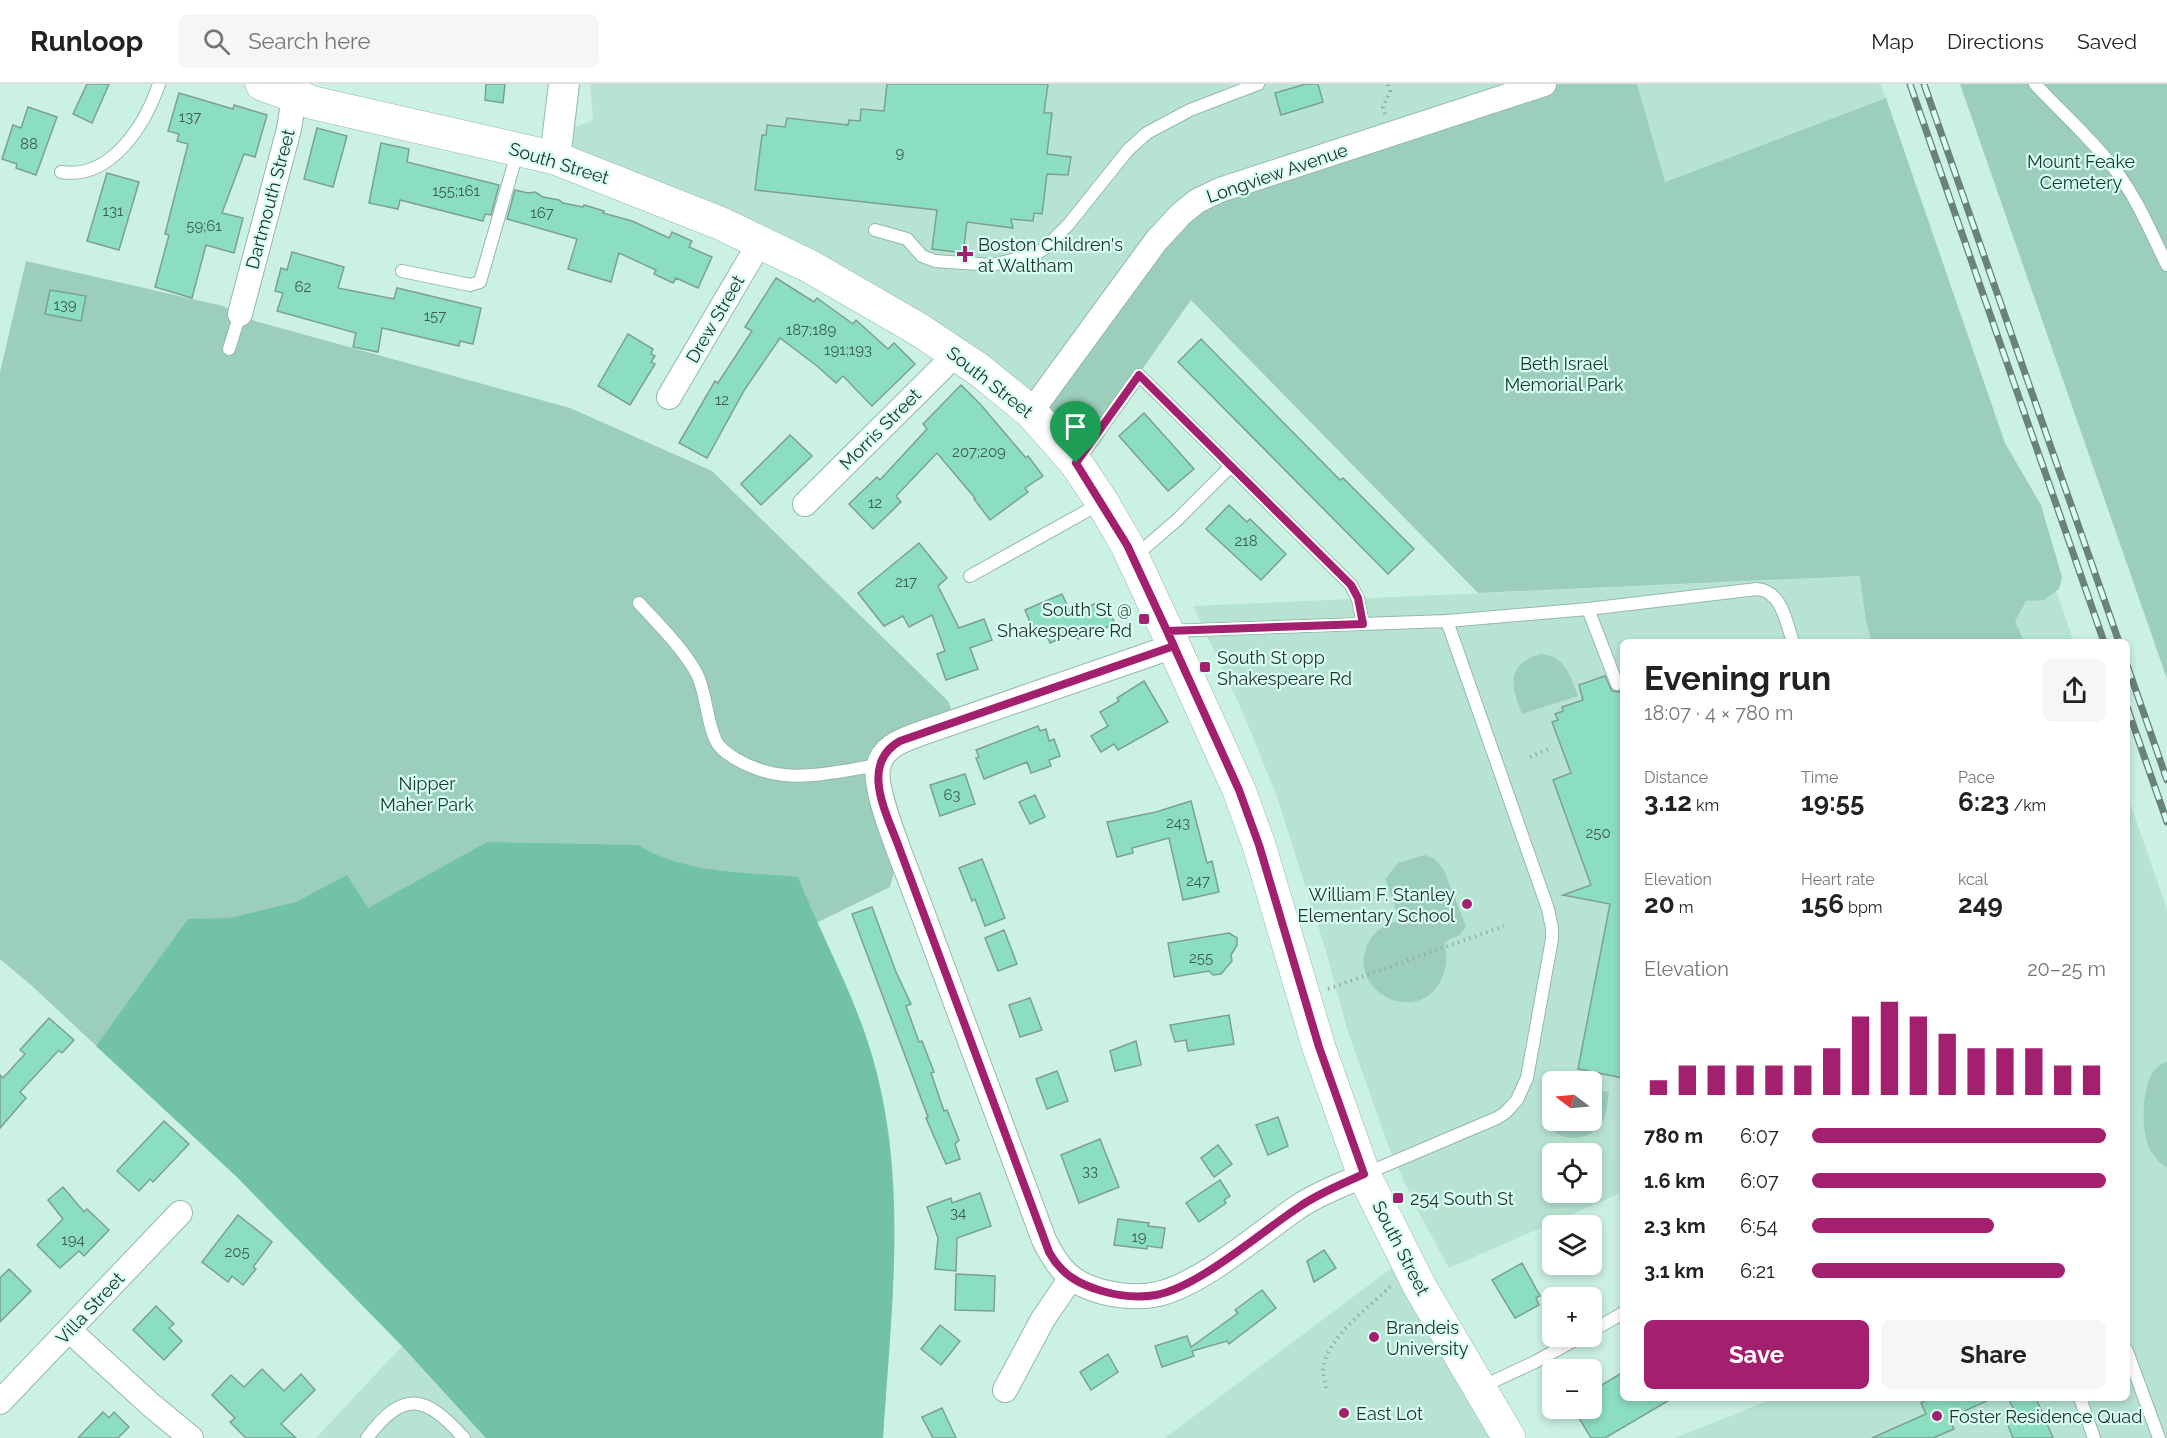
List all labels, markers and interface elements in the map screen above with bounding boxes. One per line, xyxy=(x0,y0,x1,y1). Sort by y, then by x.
search box xyxy=(179,14,599,68)
text: Runloop xyxy=(30,25,143,58)
icon: search xyxy=(200,25,233,58)
text: Search here xyxy=(248,28,370,54)
text: Map xyxy=(1871,29,1914,54)
text: Directions xyxy=(1947,29,2044,54)
text: Saved xyxy=(2077,29,2137,54)
house number: 137 xyxy=(179,108,201,126)
street label: Dartmouth Street xyxy=(241,127,299,271)
house number: 88 xyxy=(20,135,38,153)
street label: South Street xyxy=(507,138,611,188)
street label: Longview Avenue xyxy=(1204,139,1351,207)
house number: 9 xyxy=(896,144,905,162)
park label: Mount Feake Cemetery xyxy=(2027,151,2135,193)
house number: 155;161 xyxy=(432,182,480,200)
house number: 131 xyxy=(103,202,124,220)
house number: 167 xyxy=(530,204,554,222)
house number: 59;61 xyxy=(186,217,222,235)
place label: Boston Children's at Waltham xyxy=(978,234,1123,276)
marker: Boston Children's at Waltham xyxy=(956,245,974,263)
street label: Drew Street xyxy=(681,271,749,367)
house number: 62 xyxy=(295,278,312,296)
house number: 139 xyxy=(53,296,77,314)
house number: 157 xyxy=(424,307,446,325)
house number: 187;189 xyxy=(786,321,836,339)
house number: 191;193 xyxy=(824,341,872,359)
street label: South Street xyxy=(943,342,1037,422)
park label: Beth Israel Memorial Park xyxy=(1504,353,1624,395)
street label: Morris Street xyxy=(835,384,925,474)
house number: 12 xyxy=(715,391,729,409)
pin xyxy=(1050,401,1101,463)
icon: arrive xyxy=(1059,410,1092,443)
house number: 207;209 xyxy=(952,443,1006,461)
house number: 12 xyxy=(868,494,882,512)
house number: 218 xyxy=(1234,532,1258,550)
house number: 217 xyxy=(895,573,917,591)
place label: South St @ Shakespeare Rd xyxy=(997,599,1132,641)
marker: South St @ Shakespeare Rd xyxy=(1137,612,1151,626)
place label: South St opp Shakespeare Rd xyxy=(1217,647,1352,689)
text: Evening run xyxy=(1644,659,1831,698)
button: share xyxy=(2043,659,2106,722)
marker: South St opp Shakespeare Rd xyxy=(1198,660,1212,674)
text: 18:07 · 4 × 780 m xyxy=(1644,701,1794,725)
text: Distance xyxy=(1644,768,1708,787)
text: Time xyxy=(1801,768,1838,787)
text: Pace xyxy=(1958,768,1995,787)
park label: Nipper Maher Park xyxy=(380,773,474,815)
house number: 63 xyxy=(943,786,961,804)
text: 3.12 xyxy=(1644,787,1692,817)
text: 19:55 xyxy=(1801,787,1864,817)
text: 6:23 xyxy=(1958,787,2009,817)
text: km xyxy=(1692,796,1719,815)
text: /km xyxy=(2009,796,2046,815)
house number: 243 xyxy=(1166,814,1190,832)
house number: 250 xyxy=(1585,824,1611,842)
text: Elevation xyxy=(1644,870,1712,889)
text: Heart rate xyxy=(1801,870,1875,889)
text: kcal xyxy=(1958,870,1988,889)
house number: 247 xyxy=(1186,872,1210,890)
place label: William F. Stanley Elementary School xyxy=(1297,884,1455,926)
text: 20 xyxy=(1644,889,1675,919)
text: 156 xyxy=(1801,889,1844,919)
text: 249 xyxy=(1958,889,2003,919)
marker: William F. Stanley Elementary School xyxy=(1460,897,1474,911)
text: m xyxy=(1675,898,1693,917)
text: bpm xyxy=(1844,898,1883,917)
house number: 255 xyxy=(1189,949,1213,967)
text: Elevation xyxy=(1644,957,1729,981)
text: 20–25 m xyxy=(2027,957,2106,981)
north arrow xyxy=(1542,1071,1602,1131)
map controls xyxy=(1542,1071,1602,1419)
text: 780 m xyxy=(1644,1124,1703,1148)
text: 6:07 xyxy=(1740,1124,1779,1148)
button: locate xyxy=(1542,1143,1602,1203)
house number: 33 xyxy=(1082,1162,1098,1180)
text: 1.6 km xyxy=(1644,1169,1705,1193)
text: 6:07 xyxy=(1740,1169,1779,1193)
place label: 254 South St xyxy=(1410,1188,1514,1209)
marker: 254 South St xyxy=(1391,1191,1405,1205)
street label: South Street xyxy=(1368,1197,1434,1299)
house number: 34 xyxy=(950,1204,966,1222)
text: 2.3 km xyxy=(1644,1214,1706,1238)
text: 6:54 xyxy=(1740,1214,1778,1238)
button: layers xyxy=(1542,1215,1602,1275)
house number: 19 xyxy=(1131,1228,1147,1246)
house number: 194 xyxy=(61,1231,85,1249)
house number: 205 xyxy=(224,1243,250,1261)
text: 3.1 km xyxy=(1644,1259,1704,1283)
text: 6:21 xyxy=(1740,1259,1775,1283)
street label: Villa Street xyxy=(52,1268,128,1348)
button: + xyxy=(1542,1287,1602,1347)
place label: Brandeis University xyxy=(1386,1317,1469,1359)
button: Save xyxy=(1644,1320,1869,1389)
button: Share xyxy=(1881,1320,2106,1389)
marker: Brandeis University xyxy=(1367,1330,1381,1344)
button: − xyxy=(1542,1359,1602,1419)
place label: East Lot xyxy=(1356,1403,1423,1424)
marker: East Lot xyxy=(1337,1406,1351,1420)
place label: Foster Residence Quad xyxy=(1949,1406,2142,1427)
marker: Foster Residence Quad xyxy=(1930,1409,1944,1423)

